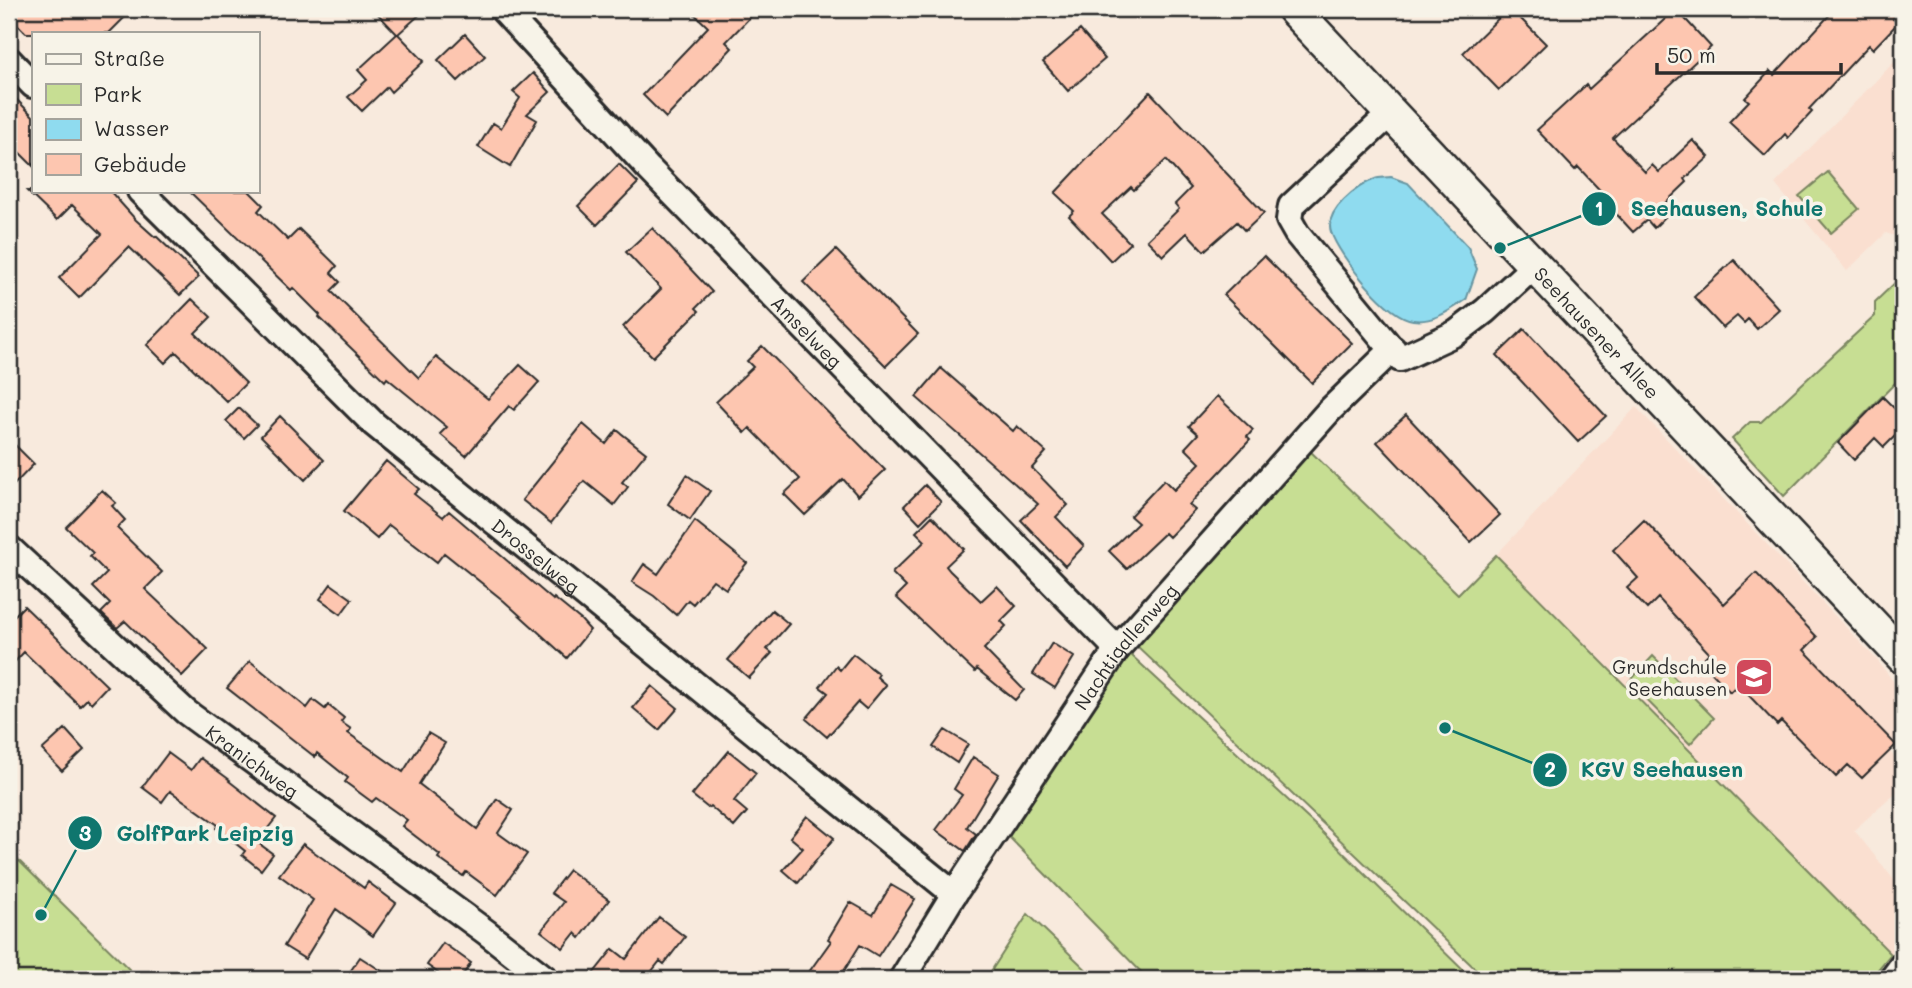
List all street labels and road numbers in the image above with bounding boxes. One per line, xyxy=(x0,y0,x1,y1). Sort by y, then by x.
street label: Seehausener Allee xyxy=(1529,261,1666,404)
street label: Amselweg xyxy=(766,290,848,373)
street label: Drosselweg xyxy=(487,512,585,599)
street label: Nachtigallenweg xyxy=(1068,578,1182,714)
street label: Kranichweg xyxy=(201,719,304,803)

